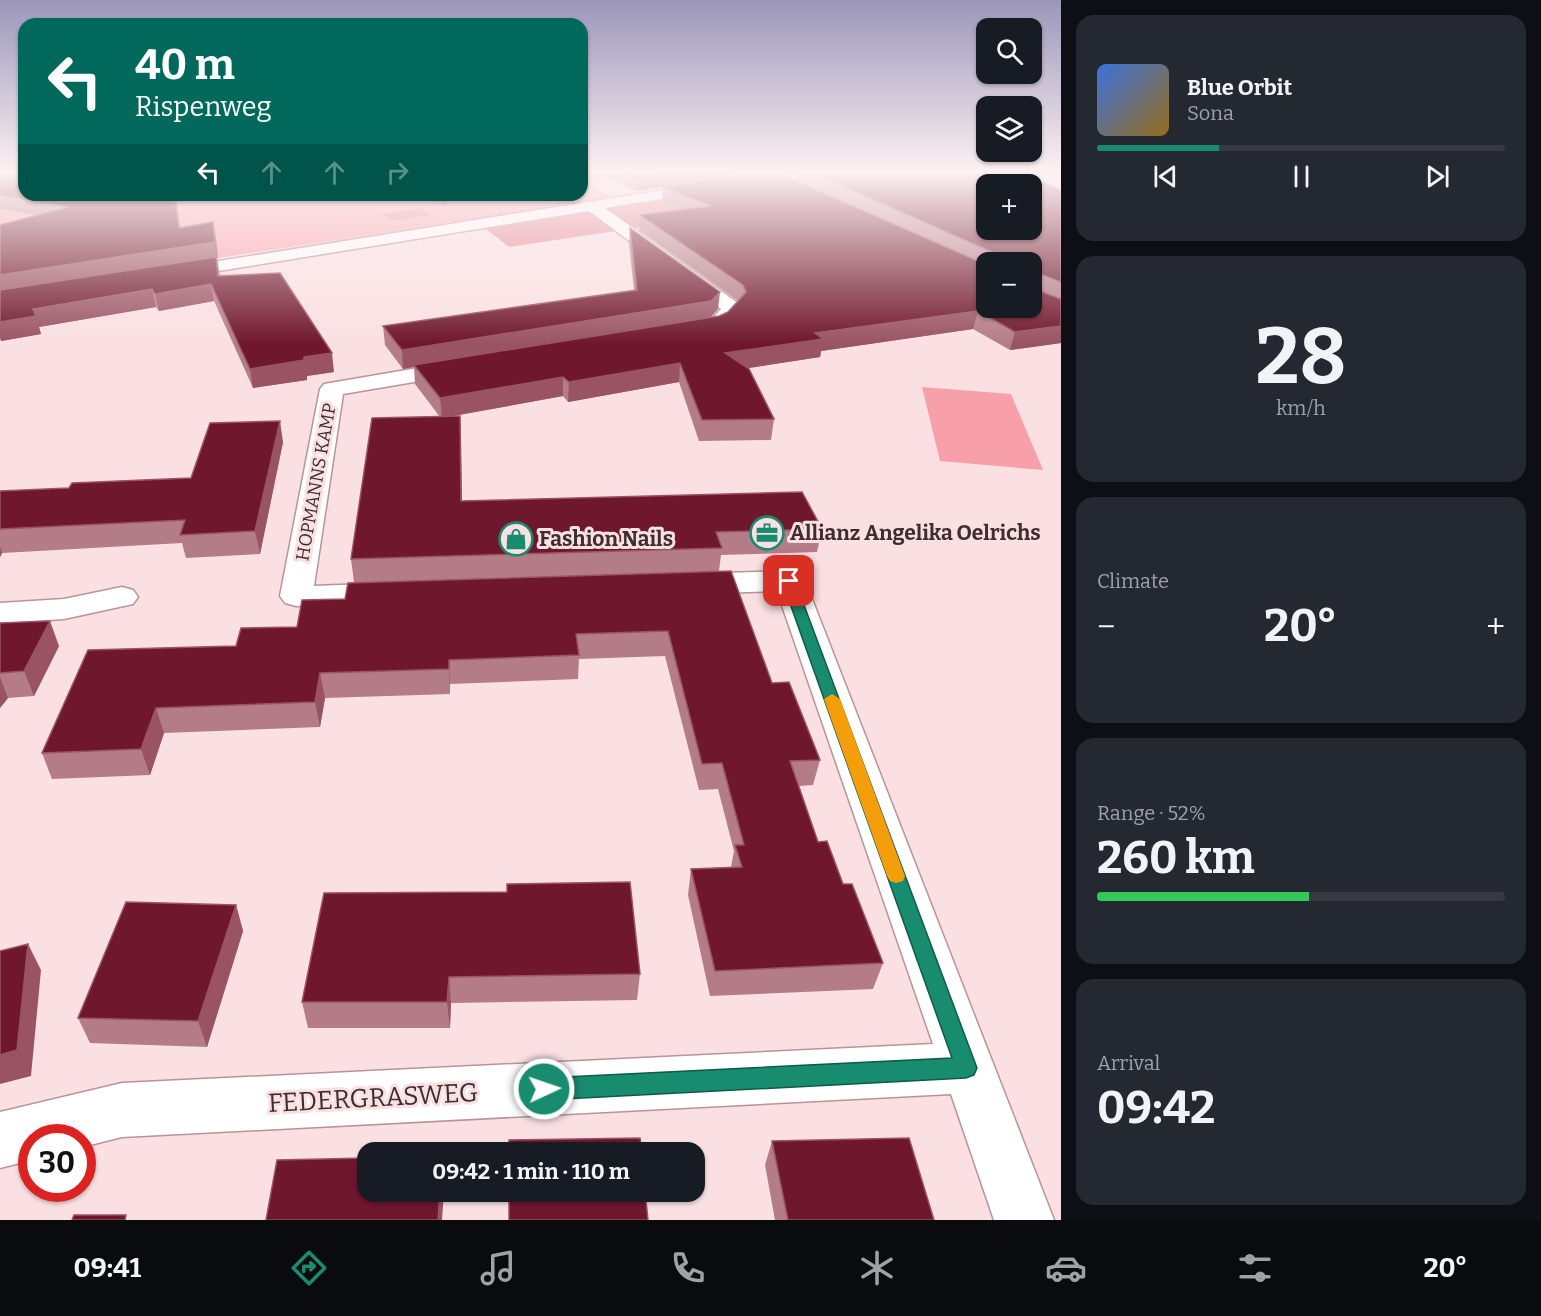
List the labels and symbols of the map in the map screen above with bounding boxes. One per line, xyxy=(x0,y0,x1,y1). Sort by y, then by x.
street label: HOPMANNS KAMP xyxy=(291,401,341,563)
office icon: Allianz Angelika Oelrichs xyxy=(749,515,785,551)
place label: Allianz Angelika Oelrichs xyxy=(790,520,1041,546)
shop icon: Fashion Nails xyxy=(498,521,534,557)
place label: Fashion Nails xyxy=(539,526,673,552)
pin xyxy=(763,555,814,606)
position arrow xyxy=(512,1057,576,1121)
street label: FEDERGRASWEG xyxy=(267,1077,479,1119)
speed limit sign: 30 xyxy=(18,1124,96,1202)

